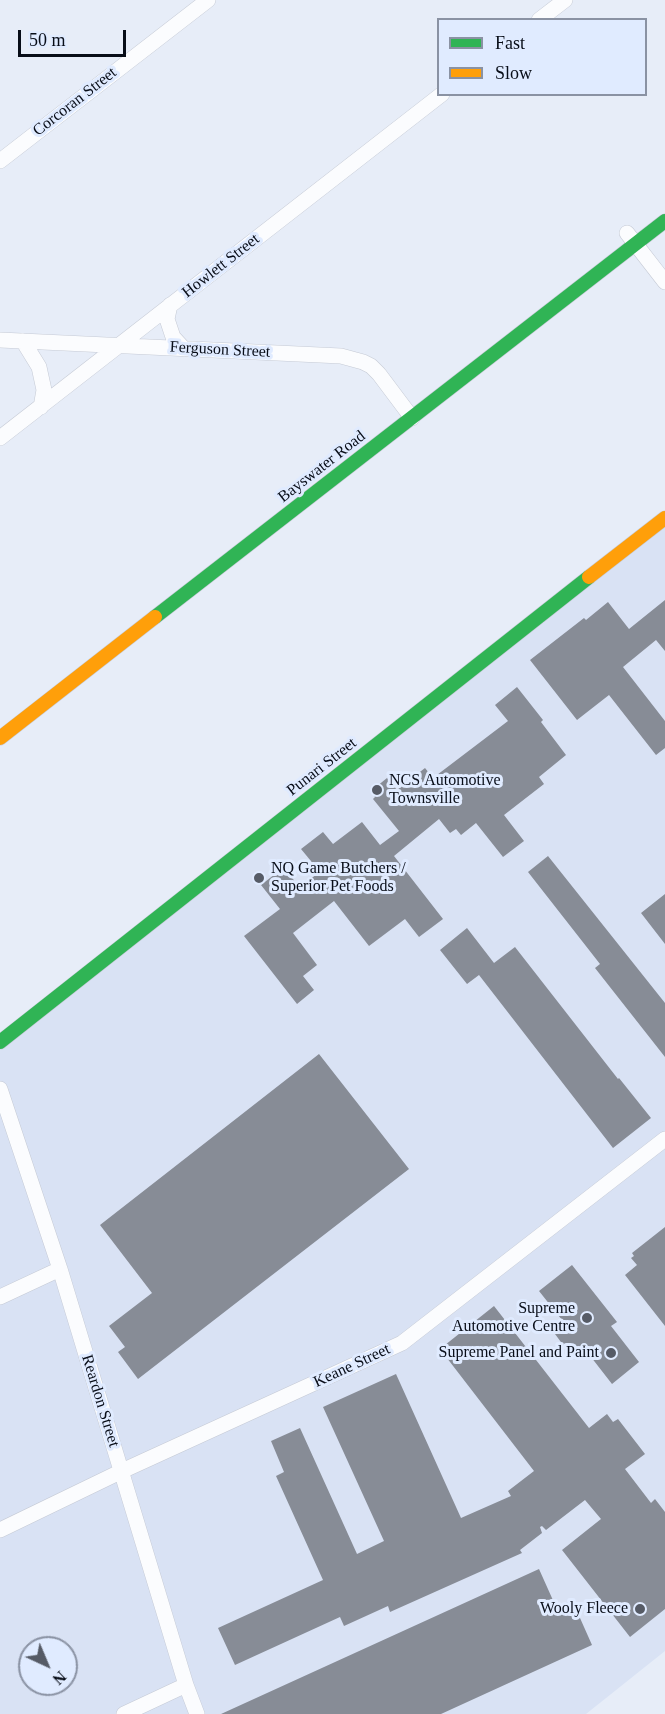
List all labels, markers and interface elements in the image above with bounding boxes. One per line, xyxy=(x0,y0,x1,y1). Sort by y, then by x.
scale bar xyxy=(21,18,129,56)
legend xyxy=(437,18,647,96)
text: 50 m xyxy=(29,30,66,50)
text: Fast xyxy=(495,33,525,53)
street label: Corcoran Street xyxy=(29,63,121,141)
text: Slow xyxy=(495,63,532,83)
street label: Howlett Street xyxy=(178,230,264,302)
street label: Ferguson Street xyxy=(169,338,271,362)
street label: Bayswater Road xyxy=(275,427,369,507)
street label: Punari Street xyxy=(283,734,361,800)
place label: NCS Automotive Townsville xyxy=(389,771,501,809)
marker: NCS Automotive Townsville xyxy=(370,783,384,797)
place label: NQ Game Butchers / Superior Pet Foods xyxy=(271,859,406,897)
marker: NQ Game Butchers / Superior Pet Foods xyxy=(252,871,266,885)
place label: Supreme Automotive Centre xyxy=(452,1299,575,1337)
marker: Supreme Automotive Centre xyxy=(580,1311,594,1325)
street label: Keane Street xyxy=(311,1340,393,1392)
place label: Supreme Panel and Paint xyxy=(439,1343,599,1363)
marker: Supreme Panel and Paint xyxy=(604,1346,618,1360)
street label: Reardon Street xyxy=(77,1353,123,1449)
place label: Wooly Fleece xyxy=(540,1599,628,1619)
marker: Wooly Fleece xyxy=(633,1602,647,1616)
north arrow xyxy=(18,1636,78,1696)
text: N xyxy=(49,1668,70,1688)

